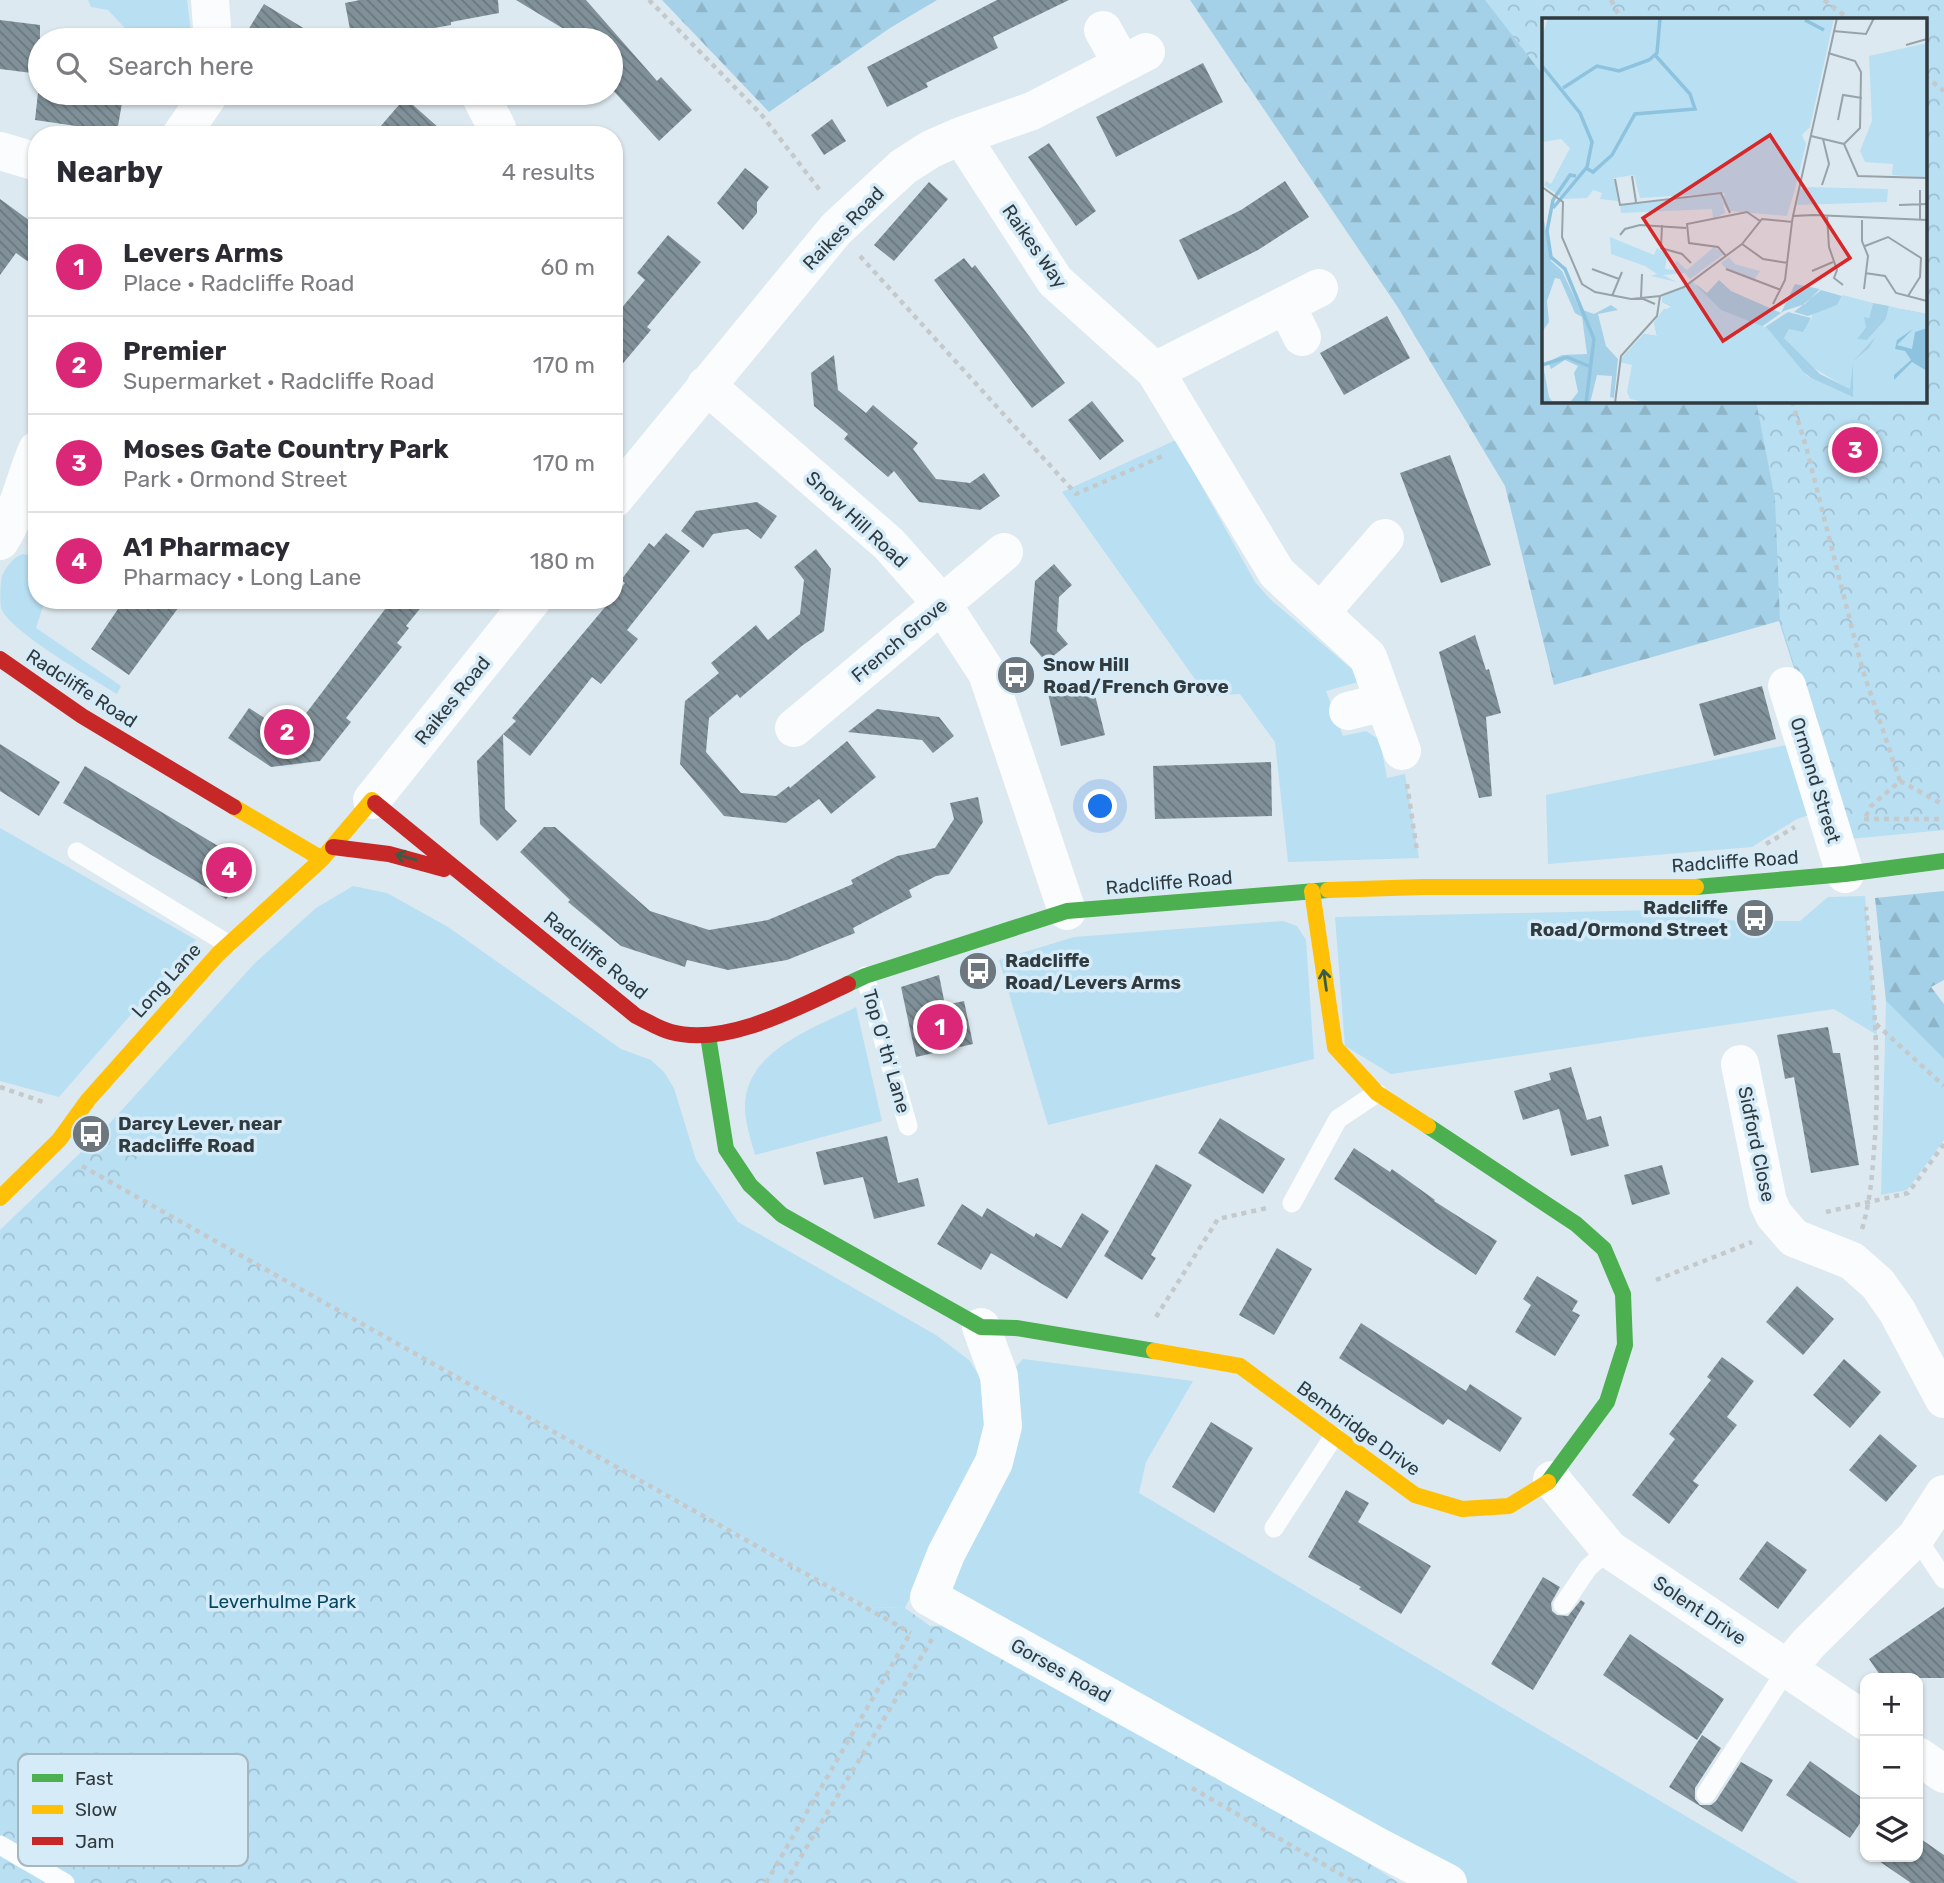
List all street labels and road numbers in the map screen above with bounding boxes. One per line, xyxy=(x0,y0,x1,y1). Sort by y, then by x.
street label: Raikes Road xyxy=(798,182,889,275)
street label: Raikes Way xyxy=(997,200,1072,293)
street label: Snow Hill Road xyxy=(801,466,912,572)
street label: French Grove xyxy=(847,594,952,687)
street label: Radcliffe Road xyxy=(22,644,141,733)
street label: Raikes Road xyxy=(410,652,495,749)
street label: Ormond Street xyxy=(1785,714,1846,846)
street label: Radcliffe Road xyxy=(1671,846,1799,877)
street label: Radcliffe Road xyxy=(1105,865,1233,899)
street label: Radcliffe Road xyxy=(539,906,652,1004)
street label: Long Lane xyxy=(127,938,206,1022)
street label: Top O' th' Lane xyxy=(858,986,915,1116)
street label: Sidford Close xyxy=(1733,1084,1780,1204)
street label: Bembridge Drive xyxy=(1292,1376,1425,1481)
street label: Solent Drive xyxy=(1649,1571,1751,1650)
street label: Gorses Road xyxy=(1007,1634,1115,1707)

